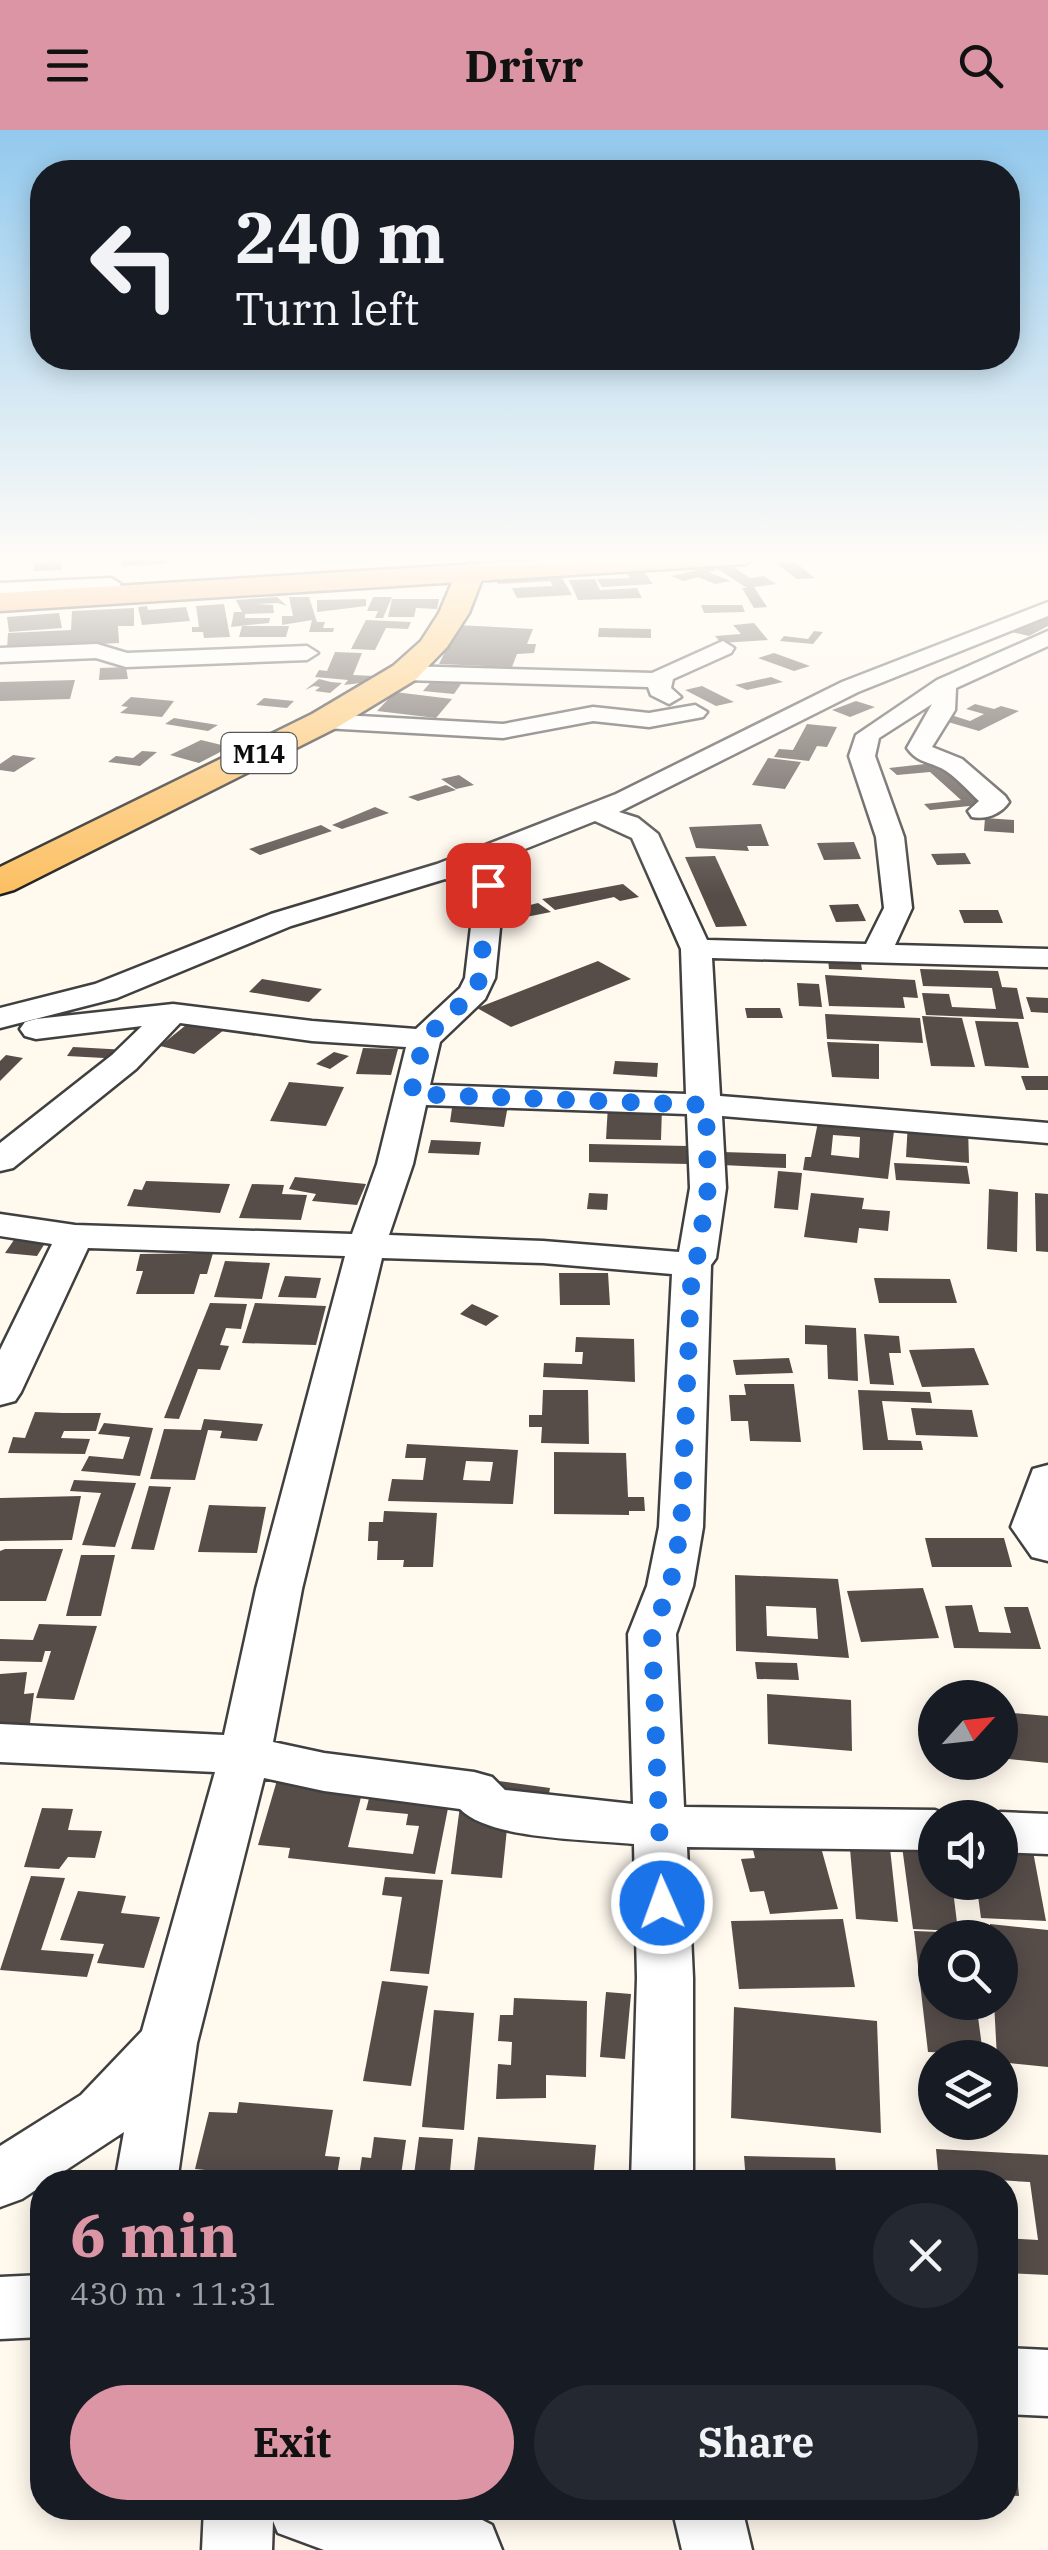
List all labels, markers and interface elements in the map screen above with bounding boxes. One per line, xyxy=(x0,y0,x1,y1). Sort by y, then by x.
text: Drivr xyxy=(465,36,583,94)
icon: menu xyxy=(40,38,95,93)
icon: search xyxy=(953,38,1008,93)
text: 240 m xyxy=(235,191,445,282)
icon: left xyxy=(70,200,200,330)
text: Turn left xyxy=(235,279,419,337)
road number: M14 xyxy=(222,733,296,773)
pin xyxy=(446,843,531,928)
icon: arrive xyxy=(461,858,516,913)
north arrow xyxy=(918,1680,1018,1780)
map controls xyxy=(918,1680,1018,2140)
button: sound xyxy=(918,1800,1018,1900)
position arrow xyxy=(610,1851,714,1955)
button: search xyxy=(918,1920,1018,2020)
button: layers xyxy=(918,2040,1018,2140)
text: 6 min xyxy=(70,2195,238,2274)
button: close xyxy=(873,2203,978,2308)
text: 430 m · 11:31 xyxy=(70,2272,277,2314)
button: Exit xyxy=(70,2385,514,2500)
button: Share xyxy=(534,2385,978,2500)

